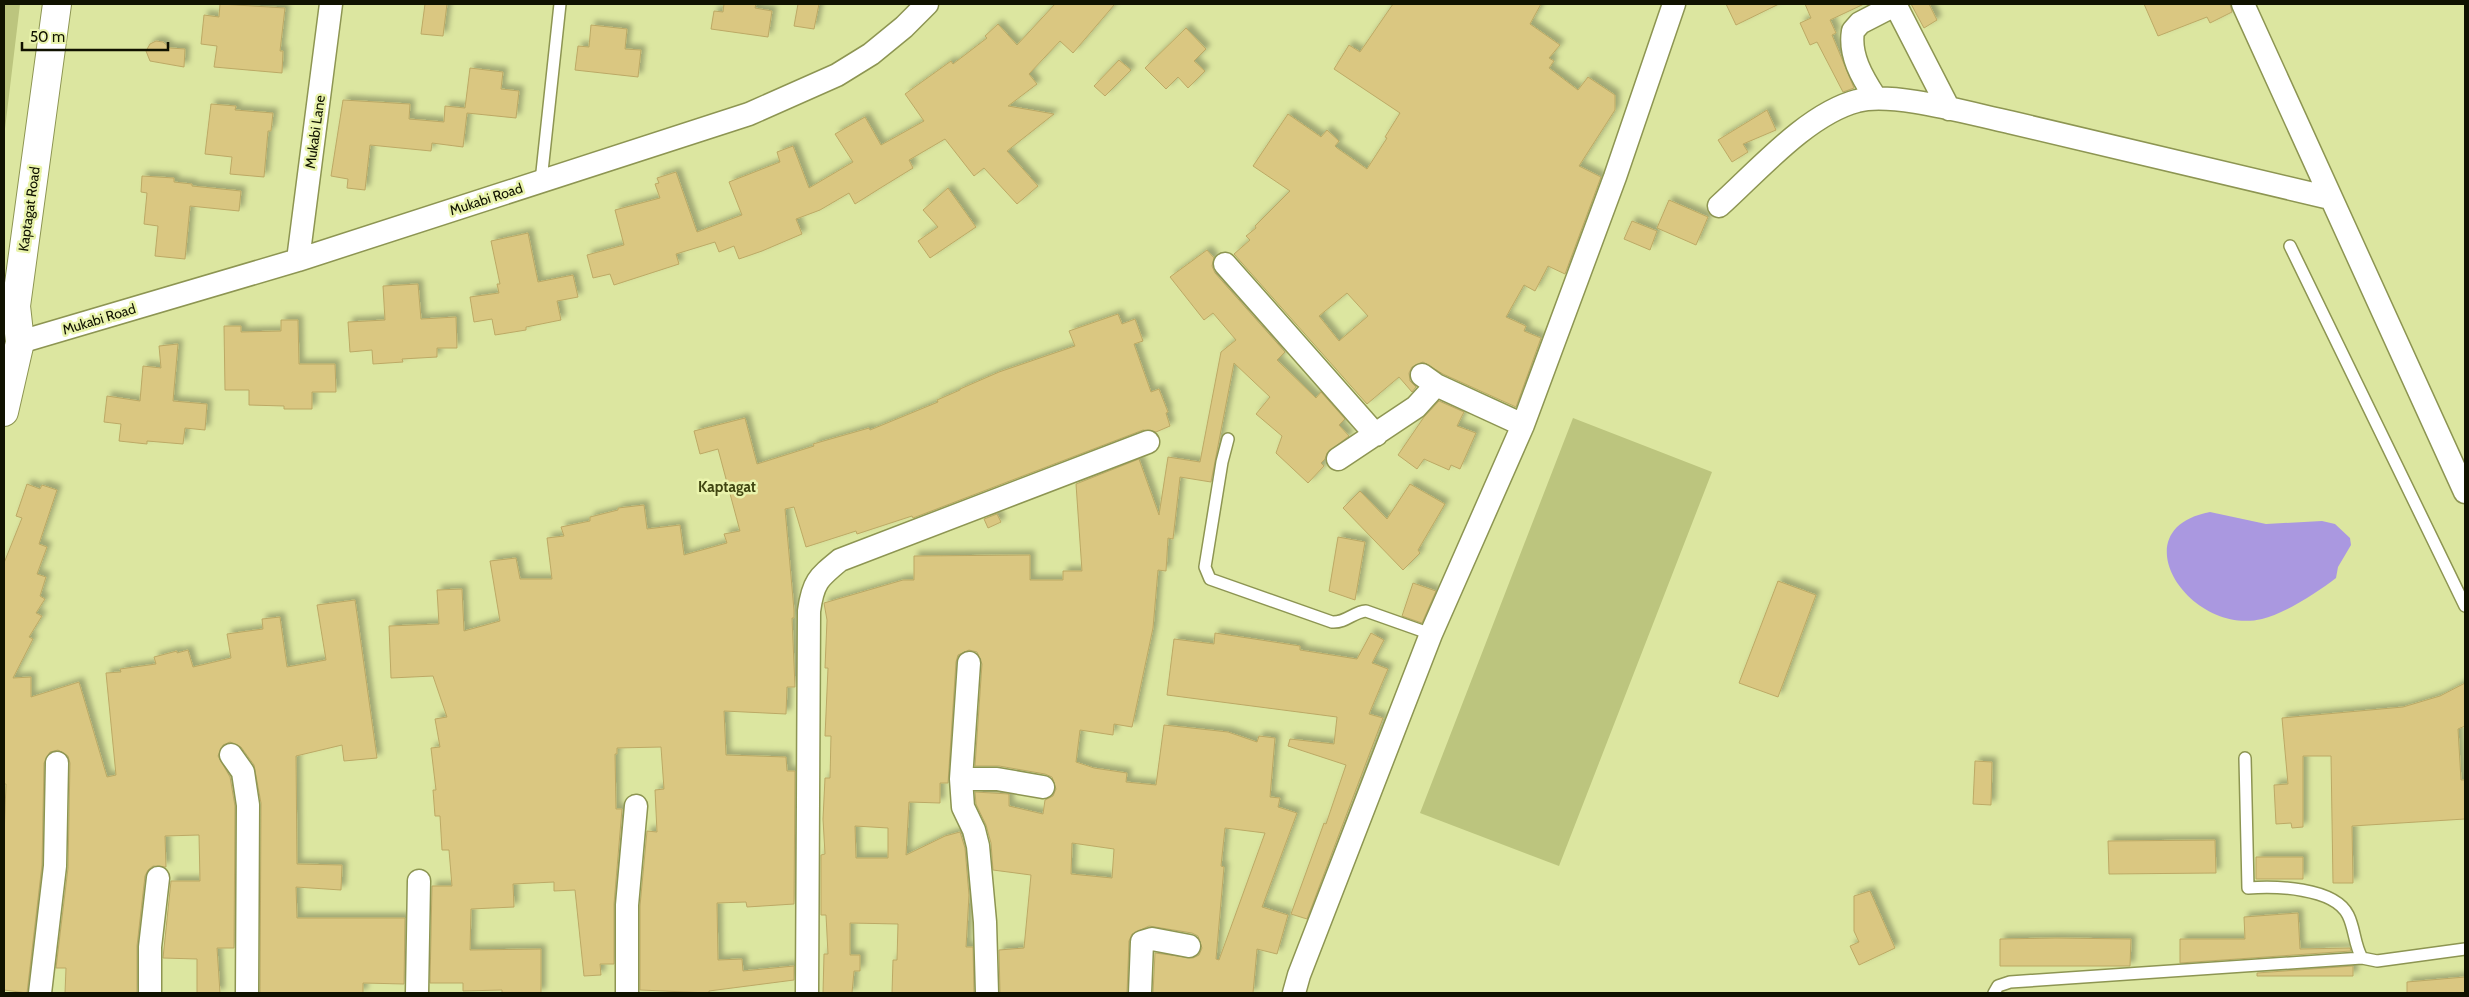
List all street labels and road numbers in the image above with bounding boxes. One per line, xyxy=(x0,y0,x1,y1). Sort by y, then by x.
street label: Mukabi Lane xyxy=(301,94,329,170)
street label: Kaptagat Road xyxy=(14,165,44,253)
street label: Mukabi Road xyxy=(447,179,525,219)
street label: Mukabi Road xyxy=(60,299,138,339)

